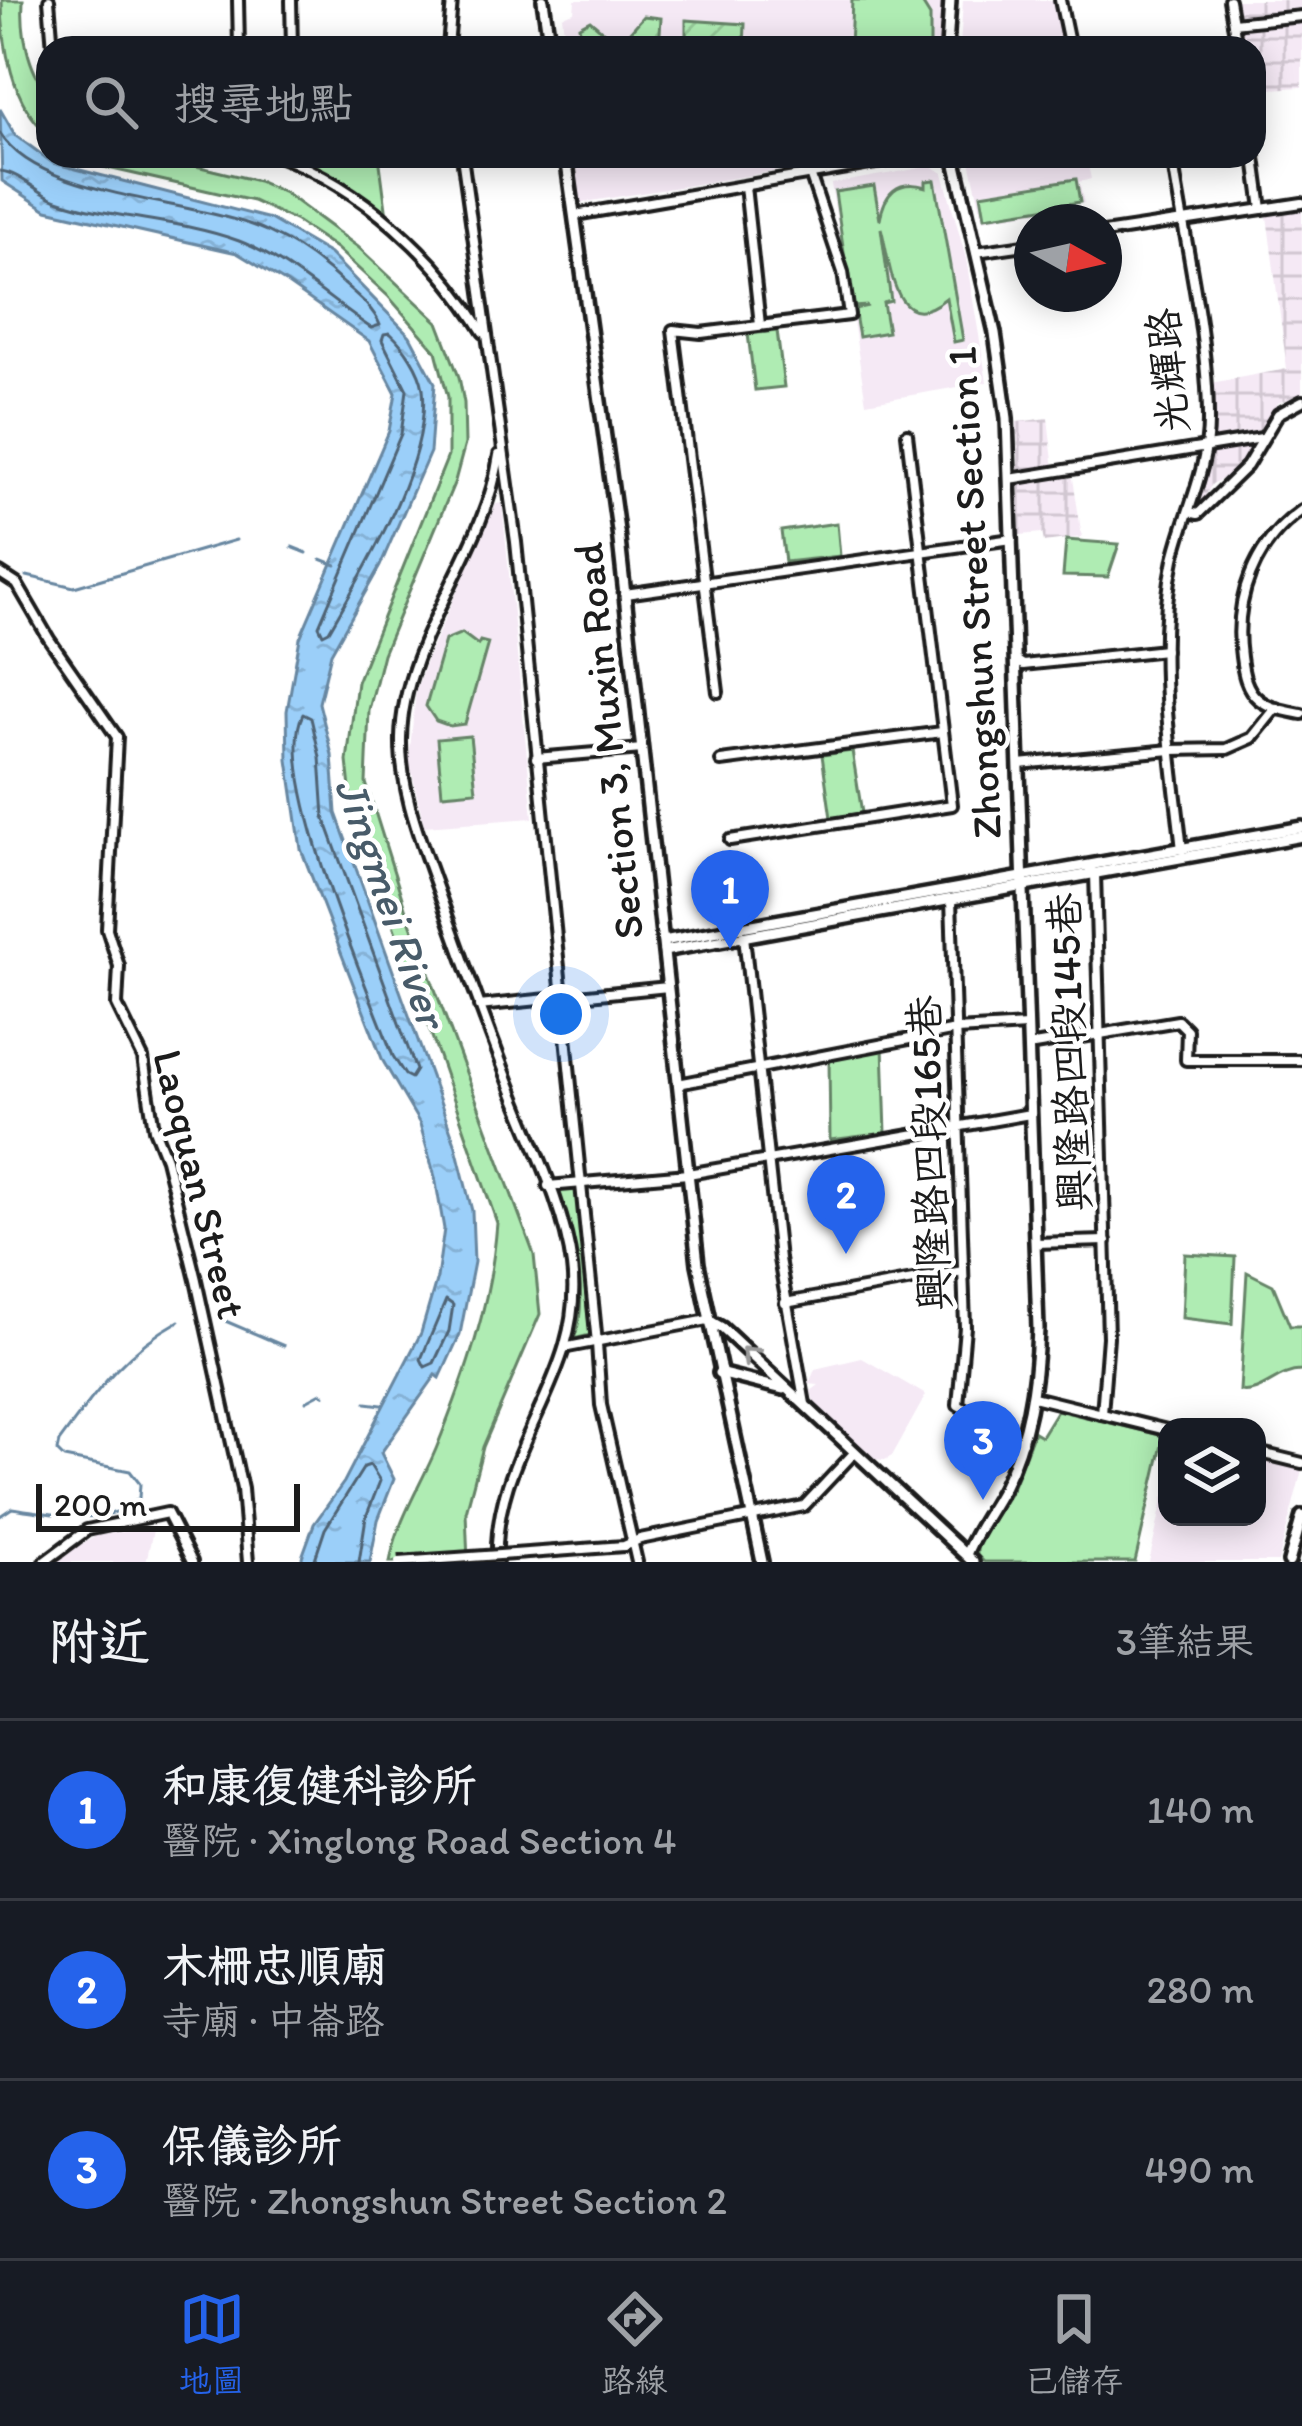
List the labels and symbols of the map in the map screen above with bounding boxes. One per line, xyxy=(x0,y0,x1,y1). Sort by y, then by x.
north arrow xyxy=(1014,204,1122,312)
street label: 光輝路 xyxy=(1137,306,1199,436)
street label: Zhongshun Street Section 1 xyxy=(936,346,1012,840)
street label: Section 3, Muxin Road xyxy=(562,540,654,942)
water label: Jingmei River xyxy=(324,770,462,1039)
pin: 1 xyxy=(691,850,769,949)
street label: 興隆路四段145巷 xyxy=(1038,892,1100,1212)
your location xyxy=(531,984,591,1044)
street label: 興隆路四段165巷 xyxy=(898,994,960,1312)
street label: Laoquan Street xyxy=(142,1044,258,1324)
pin: 2 xyxy=(807,1155,885,1254)
one-way arrow xyxy=(741,1346,763,1368)
pin: 3 xyxy=(944,1401,1022,1500)
scale bar xyxy=(36,1478,300,1531)

